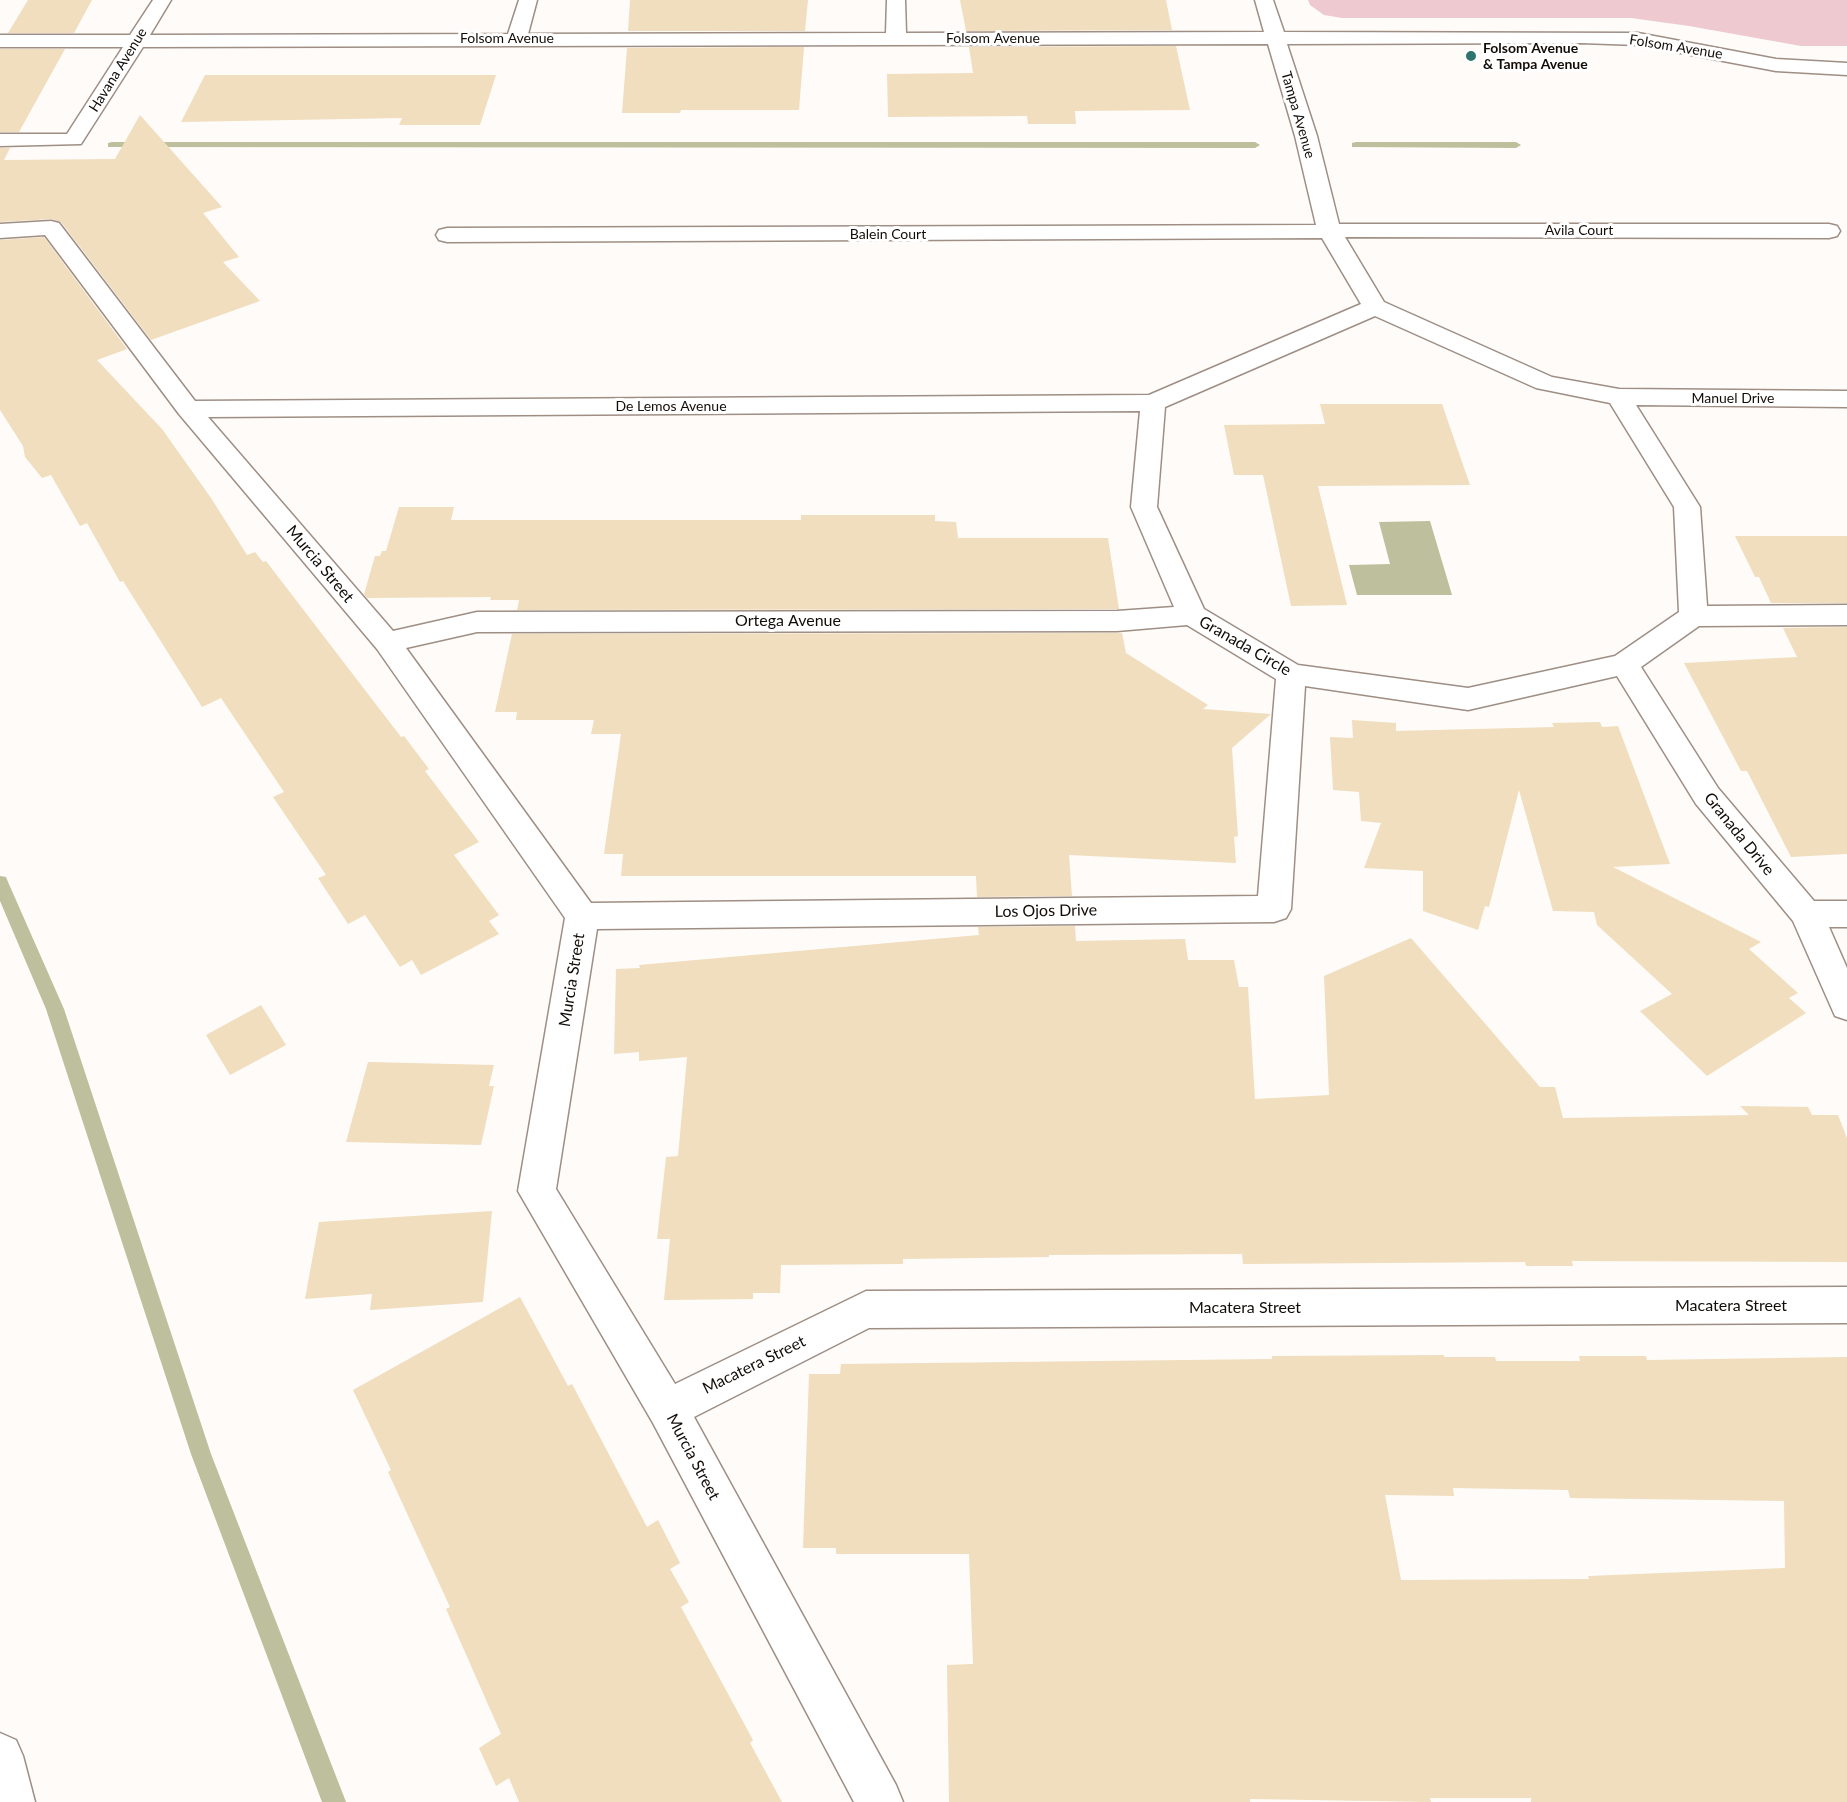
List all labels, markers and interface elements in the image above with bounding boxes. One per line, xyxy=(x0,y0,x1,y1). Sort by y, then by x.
street label: Havana Avenue xyxy=(85,25,151,115)
street label: Folsom Avenue xyxy=(460,30,554,46)
street label: Folsom Avenue xyxy=(946,30,1040,46)
street label: Folsom Avenue xyxy=(1628,31,1724,63)
place label: Folsom Avenue & Tampa Avenue xyxy=(1483,40,1588,72)
marker: Folsom Avenue & Tampa Avenue xyxy=(1464,49,1478,63)
street label: Tampa Avenue xyxy=(1278,69,1318,161)
street label: Avila Court xyxy=(1545,222,1613,238)
street label: Balein Court xyxy=(850,226,926,242)
street label: Manuel Drive xyxy=(1691,390,1775,406)
street label: De Lemos Avenue xyxy=(615,398,727,414)
street label: Murcia Street xyxy=(282,522,358,606)
street label: Ortega Avenue xyxy=(735,611,841,631)
street label: Granada Circle xyxy=(1196,612,1294,680)
street label: Granada Drive xyxy=(1700,789,1778,879)
street label: Los Ojos Drive xyxy=(995,901,1097,921)
street label: Murcia Street xyxy=(555,932,589,1028)
street label: Macatera Street xyxy=(1675,1296,1787,1316)
street label: Macatera Street xyxy=(1189,1298,1301,1318)
street label: Macatera Street xyxy=(699,1332,809,1398)
street label: Murcia Street xyxy=(662,1411,724,1503)

